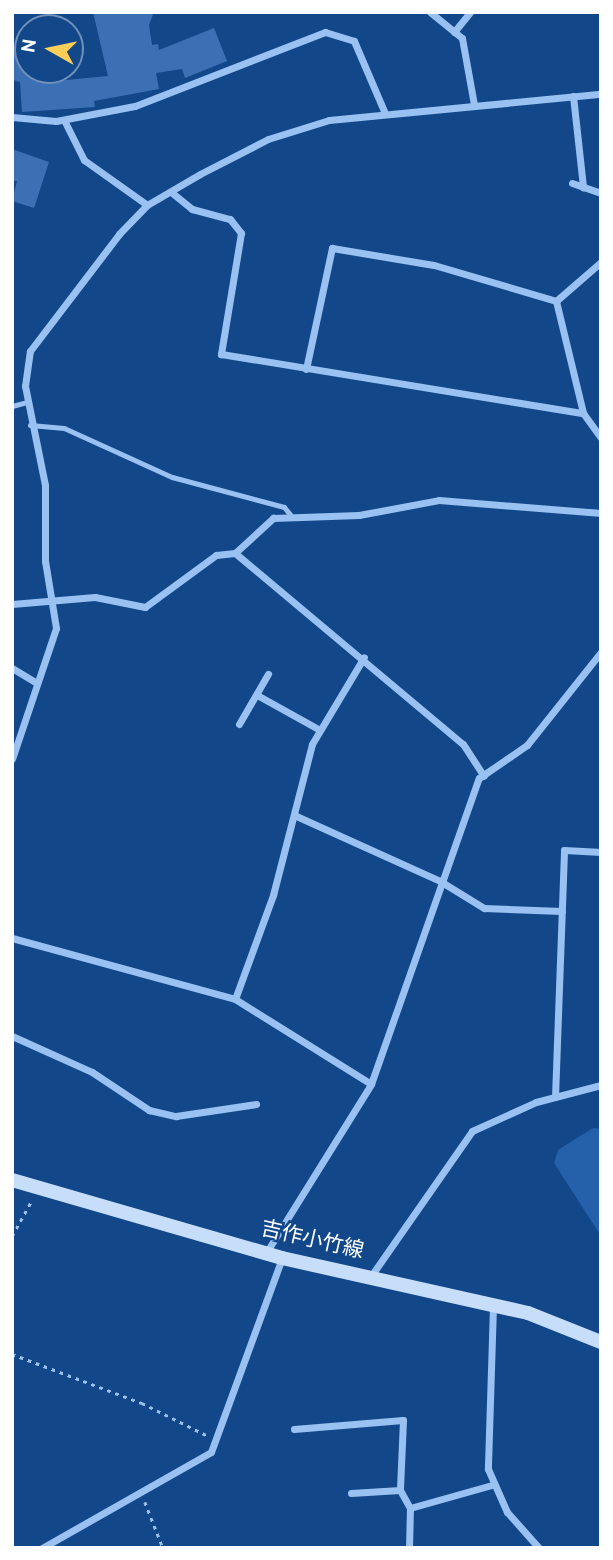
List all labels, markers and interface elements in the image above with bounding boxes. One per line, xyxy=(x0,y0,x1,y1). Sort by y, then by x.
north arrow xyxy=(14,14,84,84)
text: N xyxy=(17,37,43,55)
street label: 吉作小竹線 xyxy=(258,1217,366,1265)

